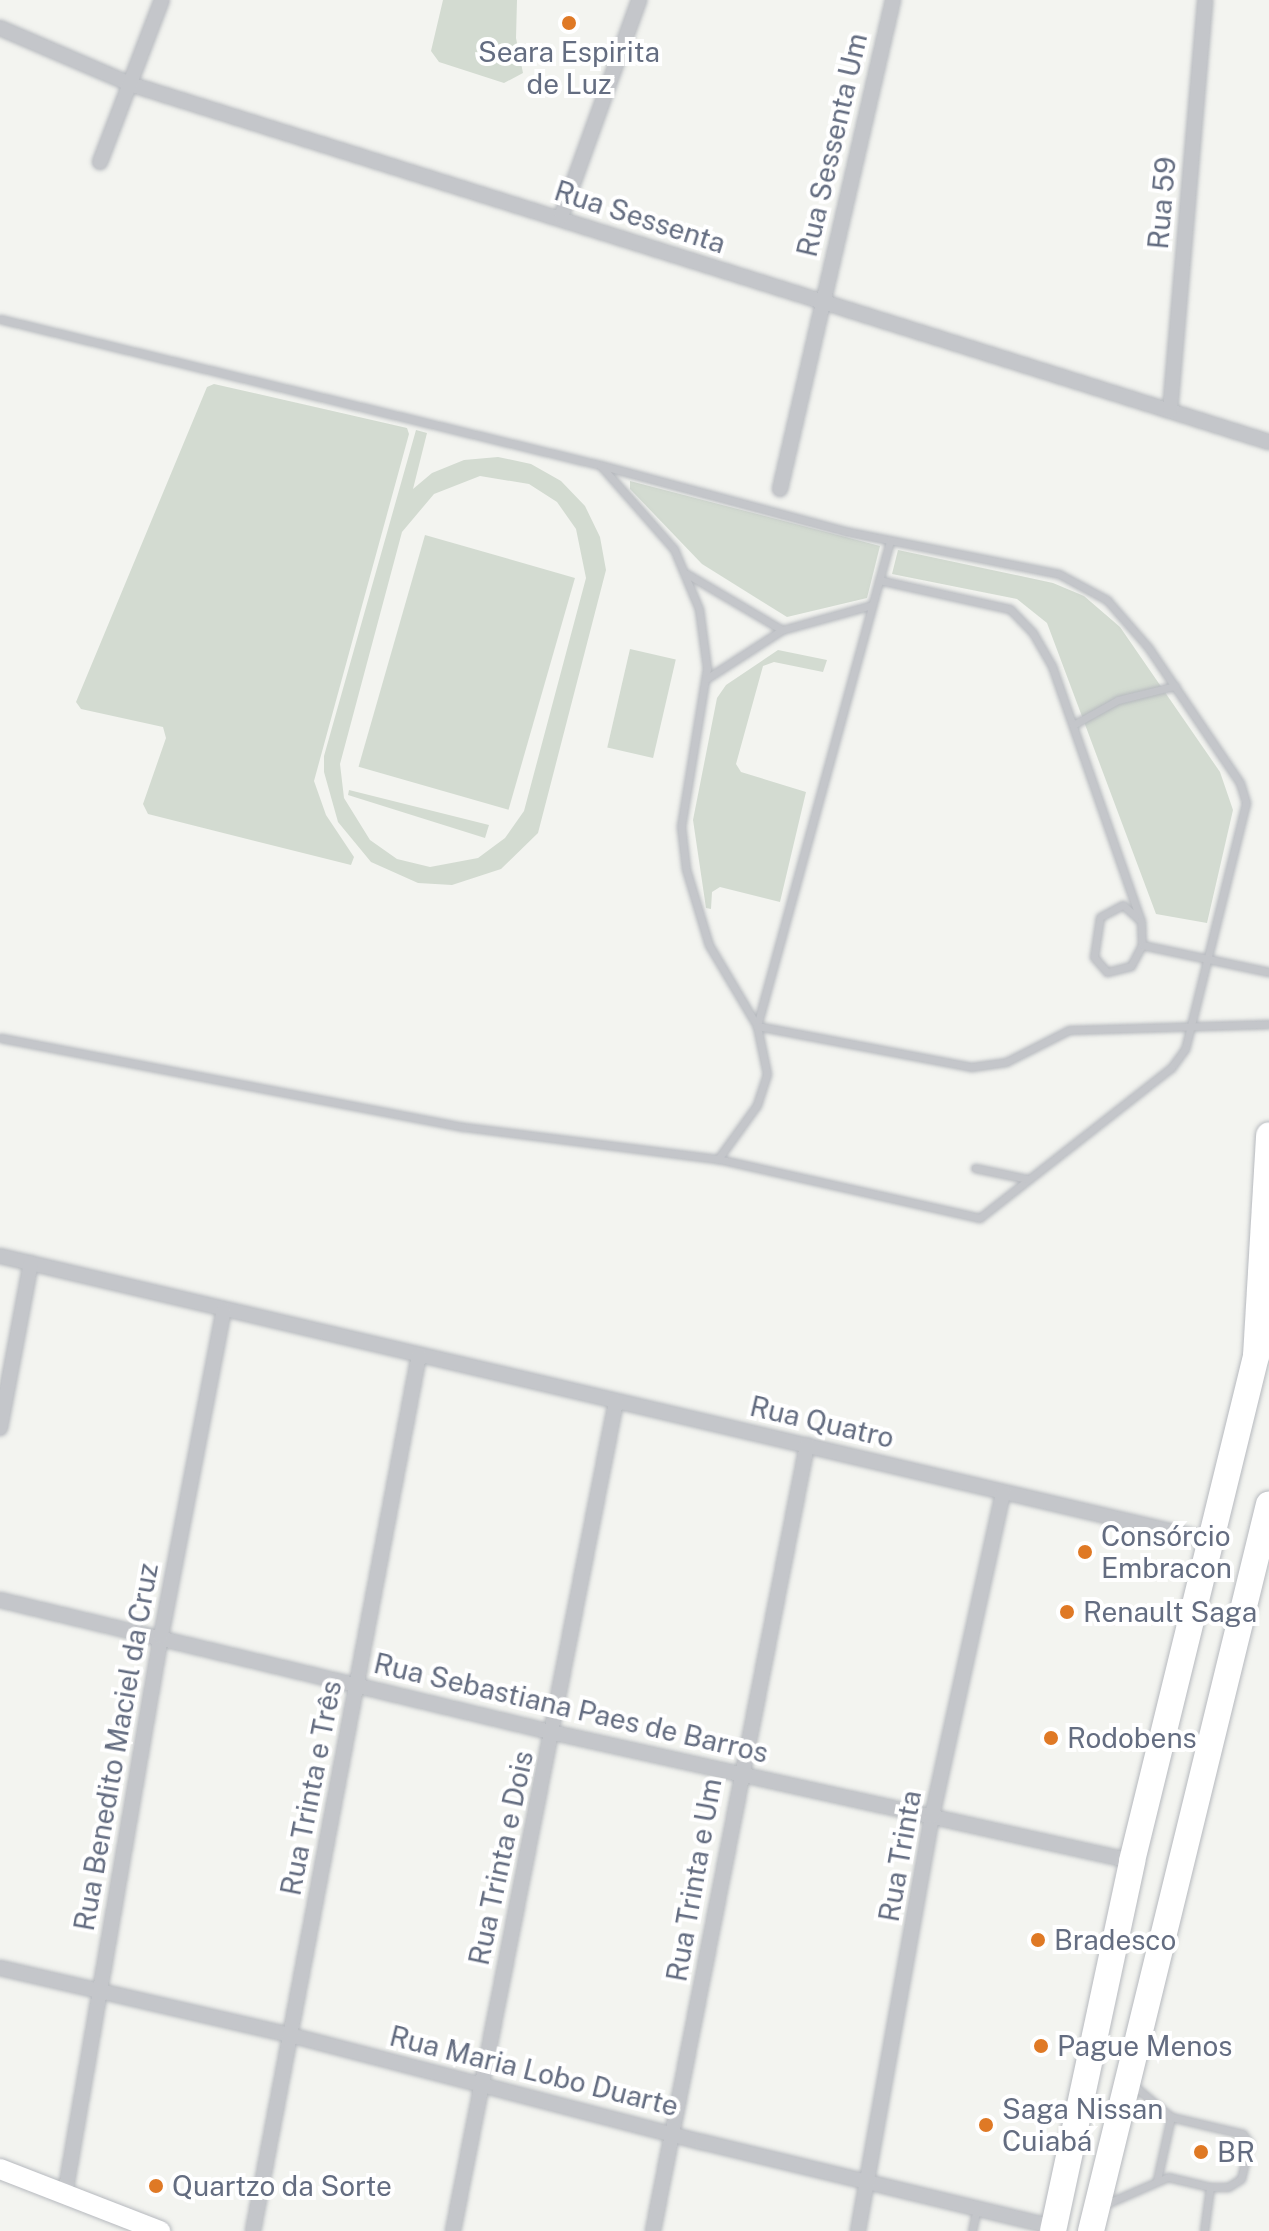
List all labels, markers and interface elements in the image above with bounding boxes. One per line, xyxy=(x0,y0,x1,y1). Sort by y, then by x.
marker: Seara Espirita de Luz xyxy=(560,14,578,32)
street label: Rua Sessenta Um xyxy=(790,30,874,260)
place label: Seara Espirita de Luz xyxy=(478,35,660,101)
street label: Rua 59 xyxy=(1141,155,1183,251)
street label: Rua Sessenta xyxy=(550,174,730,260)
street label: Rua Quatro xyxy=(747,1389,897,1455)
place label: Consórcio Embracon xyxy=(1101,1519,1232,1585)
marker: Consórcio Embracon xyxy=(1076,1543,1094,1561)
street label: Rua Benedito Maciel da Cruz xyxy=(67,1560,165,1934)
place label: Renault Saga xyxy=(1083,1595,1257,1629)
marker: Renault Saga xyxy=(1058,1603,1076,1621)
street label: Rua Sebastiana Paes de Barros xyxy=(370,1646,772,1770)
street label: Rua Trinta e Três xyxy=(274,1677,348,1899)
place label: Rodobens xyxy=(1067,1721,1197,1755)
marker: Rodobens xyxy=(1042,1729,1060,1747)
street label: Rua Trinta e Dois xyxy=(462,1748,540,1968)
street label: Rua Trinta e Um xyxy=(660,1776,728,1984)
street label: Rua Trinta xyxy=(872,1788,928,1924)
place label: Bradesco xyxy=(1054,1923,1176,1957)
marker: Bradesco xyxy=(1029,1931,1047,1949)
street label: Rua Maria Lobo Duarte xyxy=(386,2019,682,2123)
place label: Pague Menos xyxy=(1057,2029,1233,2063)
marker: Pague Menos xyxy=(1032,2037,1050,2055)
place label: Saga Nissan Cuiabá xyxy=(1002,2092,1163,2158)
marker: Saga Nissan Cuiabá xyxy=(977,2116,995,2134)
place label: BR xyxy=(1217,2135,1255,2169)
marker: BR xyxy=(1192,2143,1210,2161)
place label: Quartzo da Sorte xyxy=(172,2169,393,2203)
marker: Quartzo da Sorte xyxy=(147,2177,165,2195)

